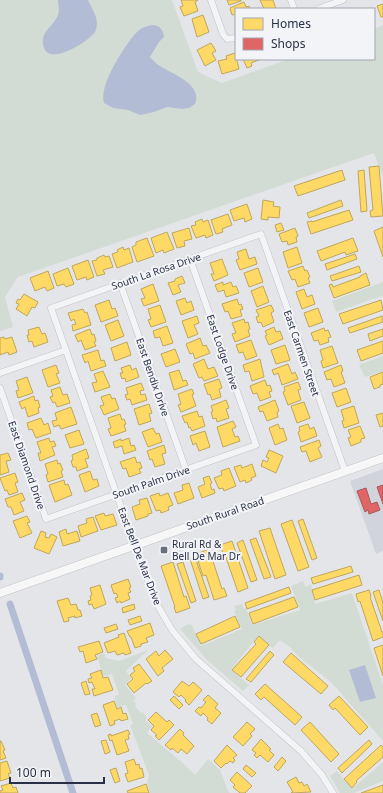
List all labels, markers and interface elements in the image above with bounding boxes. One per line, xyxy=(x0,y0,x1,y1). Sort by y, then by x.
legend xyxy=(235,8,375,60)
text: Homes xyxy=(271,15,311,32)
text: Shops xyxy=(271,35,306,52)
street label: South La Rosa Drive xyxy=(109,249,203,293)
street label: East Carmen Street xyxy=(281,308,323,398)
street label: East Lodge Drive xyxy=(204,312,243,392)
street label: East Bendix Drive xyxy=(133,336,173,418)
street label: East Diamond Drive xyxy=(5,419,49,511)
street label: South Palm Drive xyxy=(110,462,192,502)
street label: South Rural Road xyxy=(184,493,266,533)
street label: East Bell De Mar Drive xyxy=(115,505,165,607)
place label: Rural Rd & Bell De Mar Dr xyxy=(172,537,240,563)
marker: Rural Rd & Bell De Mar Dr xyxy=(159,545,169,555)
scale bar xyxy=(10,759,104,785)
text: 100 m xyxy=(16,764,51,781)

